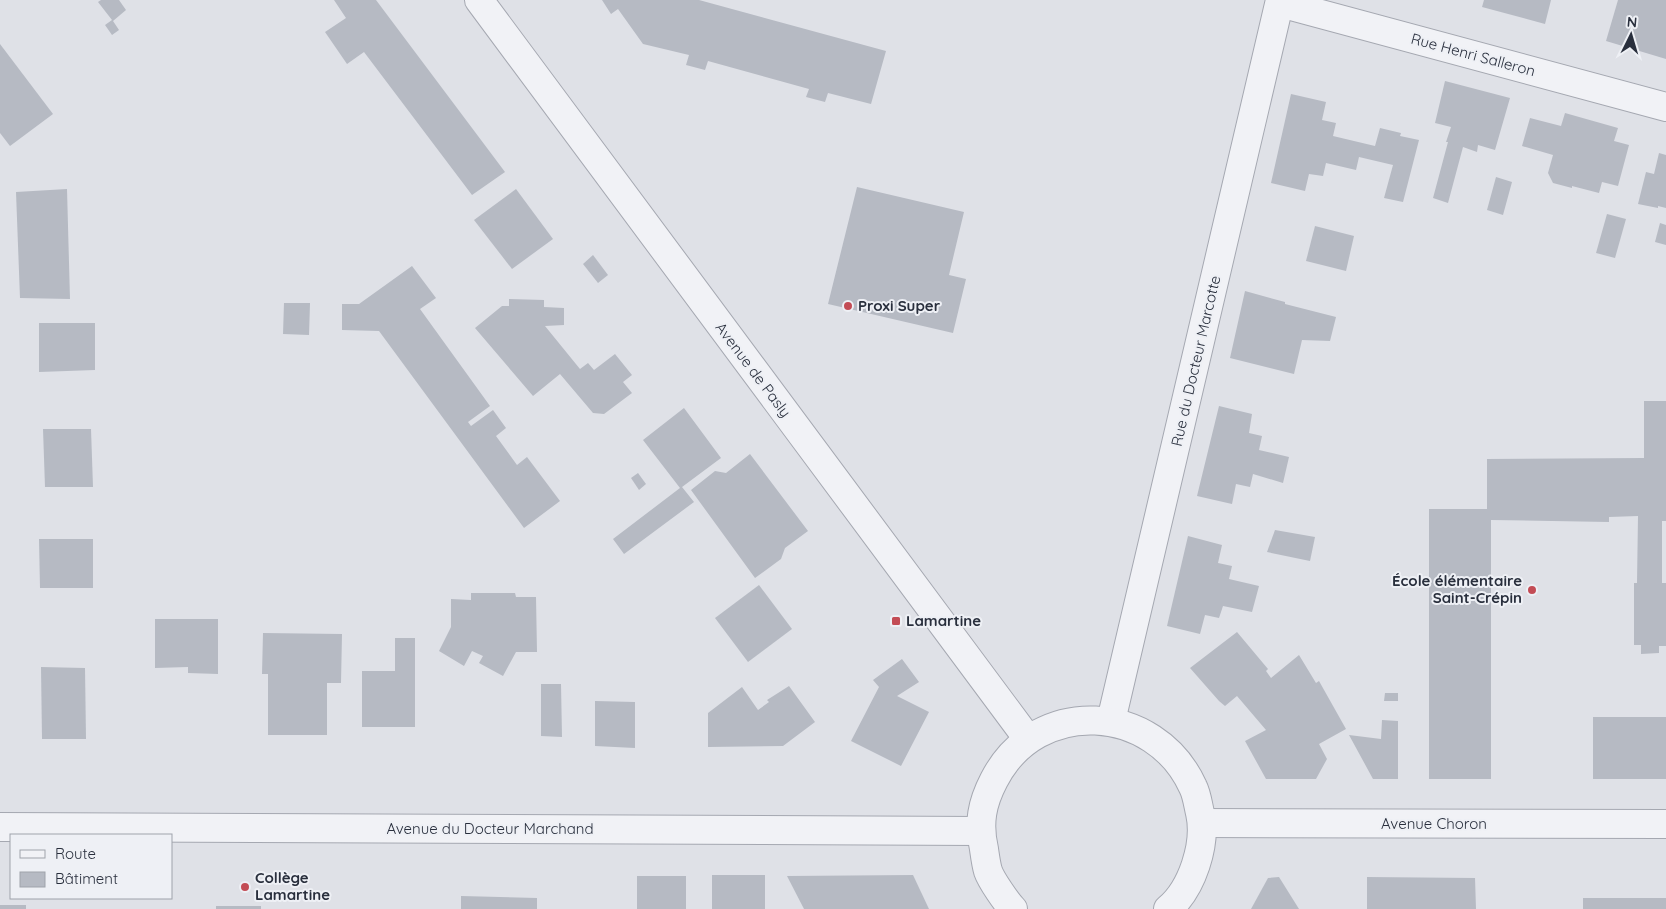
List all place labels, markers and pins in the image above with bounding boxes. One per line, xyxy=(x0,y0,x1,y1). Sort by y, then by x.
place label: Proxi Super xyxy=(858,296,941,315)
marker: Proxi Super xyxy=(842,300,854,312)
place label: École élémentaire Saint-Crépin xyxy=(1392,571,1522,607)
marker: École élémentaire Saint-Crépin xyxy=(1526,584,1538,596)
place label: Lamartine xyxy=(906,611,981,630)
marker: Lamartine xyxy=(890,615,902,627)
place label: Collège Lamartine xyxy=(255,868,330,904)
marker: Collège Lamartine xyxy=(239,881,251,893)

